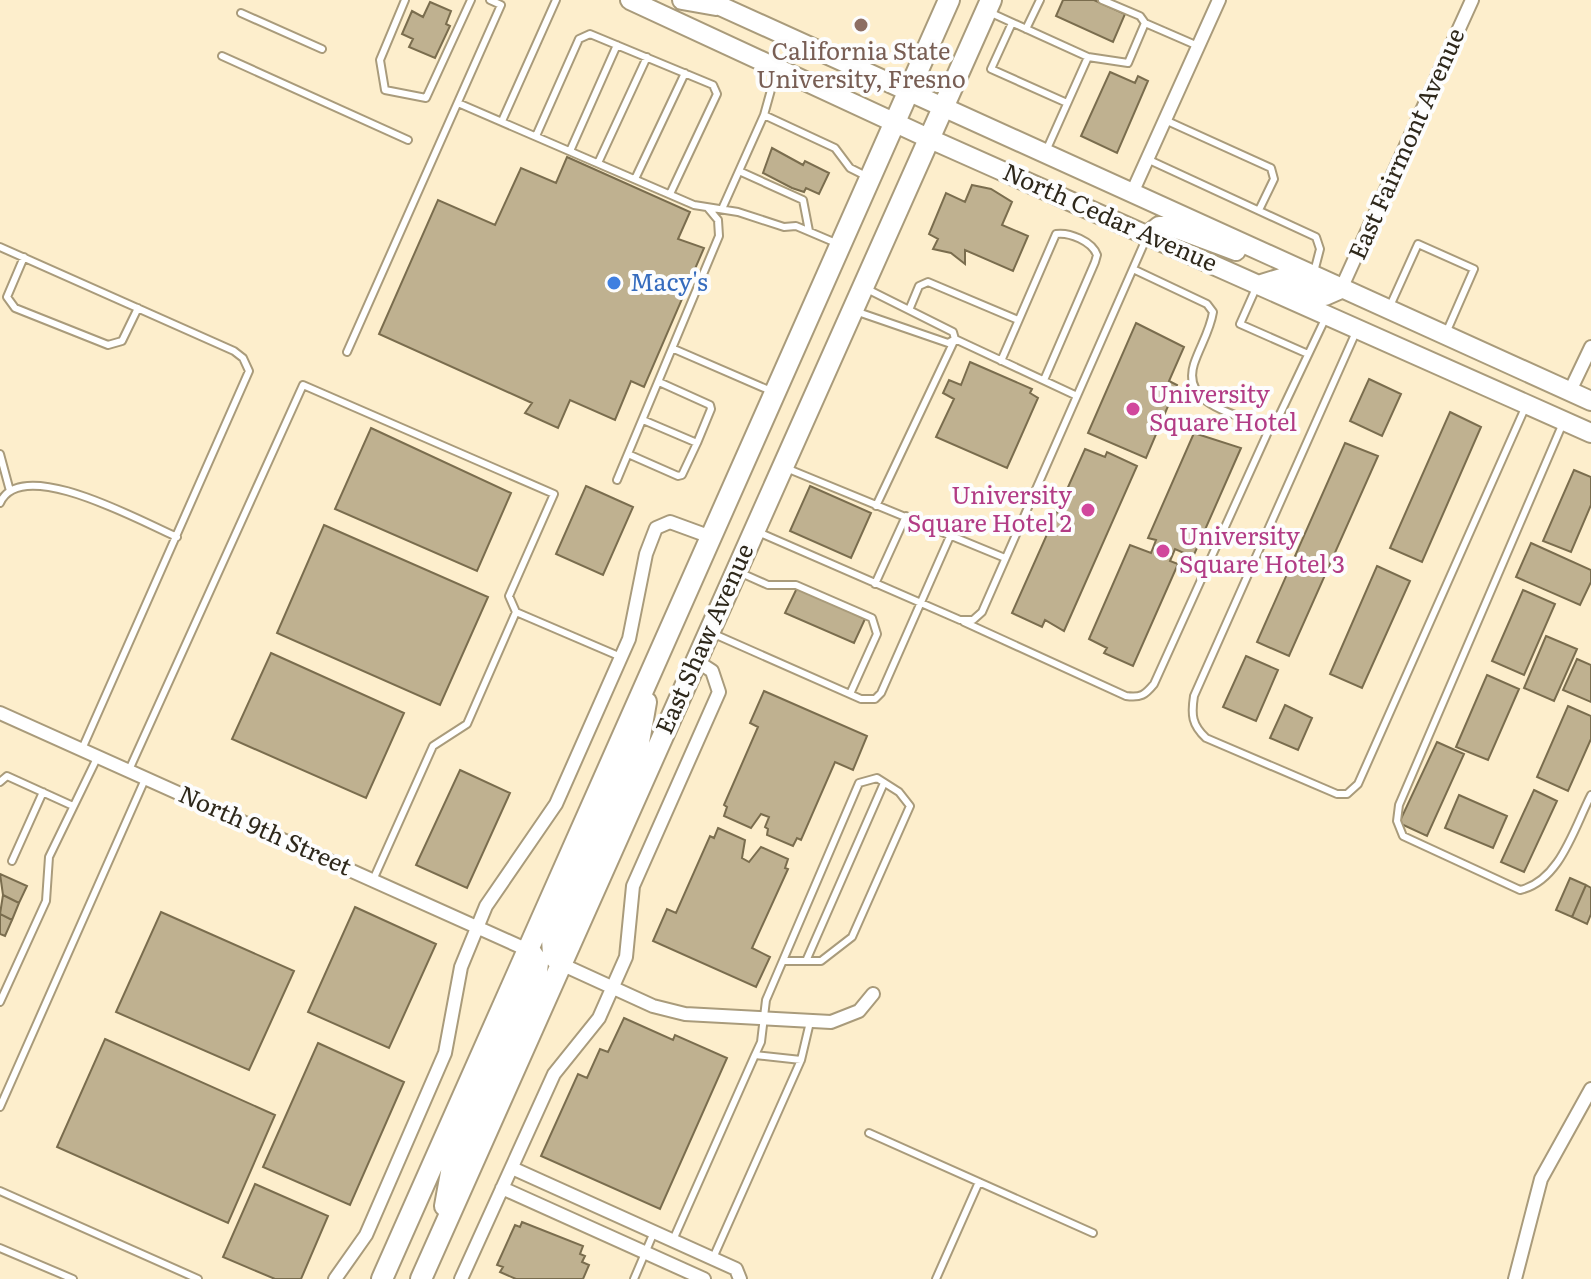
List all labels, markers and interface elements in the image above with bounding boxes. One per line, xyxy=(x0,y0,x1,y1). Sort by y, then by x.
marker: California State University, Fresno xyxy=(852,16,870,34)
street label: East Fairmont Avenue xyxy=(1338,22,1472,264)
place label: California State University, Fresno xyxy=(756,32,966,95)
street label: North Cedar Avenue xyxy=(998,153,1224,279)
place label: Macy's xyxy=(630,263,708,298)
marker: Macy's xyxy=(605,274,623,292)
place label: University Square Hotel xyxy=(1149,375,1297,438)
marker: University Square Hotel xyxy=(1124,400,1142,418)
place label: University Square Hotel 2 xyxy=(907,476,1072,539)
marker: University Square Hotel 2 xyxy=(1079,501,1097,519)
place label: University Square Hotel 3 xyxy=(1179,517,1345,580)
street label: East Shaw Avenue xyxy=(645,537,760,739)
marker: University Square Hotel 3 xyxy=(1154,542,1172,560)
street label: North 9th Street xyxy=(174,775,358,883)

